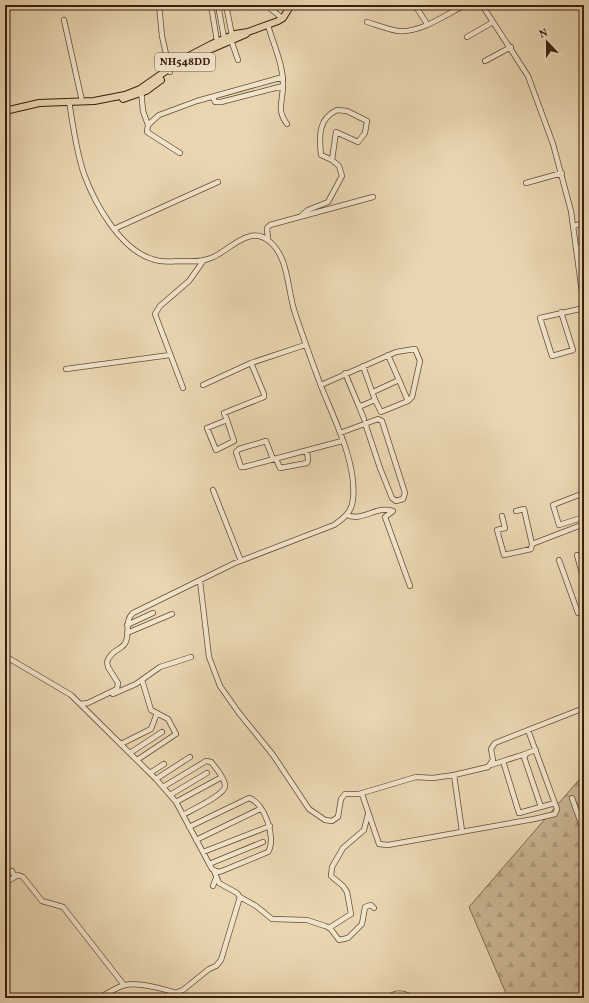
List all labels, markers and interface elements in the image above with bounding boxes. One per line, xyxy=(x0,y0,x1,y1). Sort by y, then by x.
north arrow xyxy=(527,22,567,62)
text: N xyxy=(537,26,550,43)
road number: NH548DD xyxy=(155,53,215,71)

